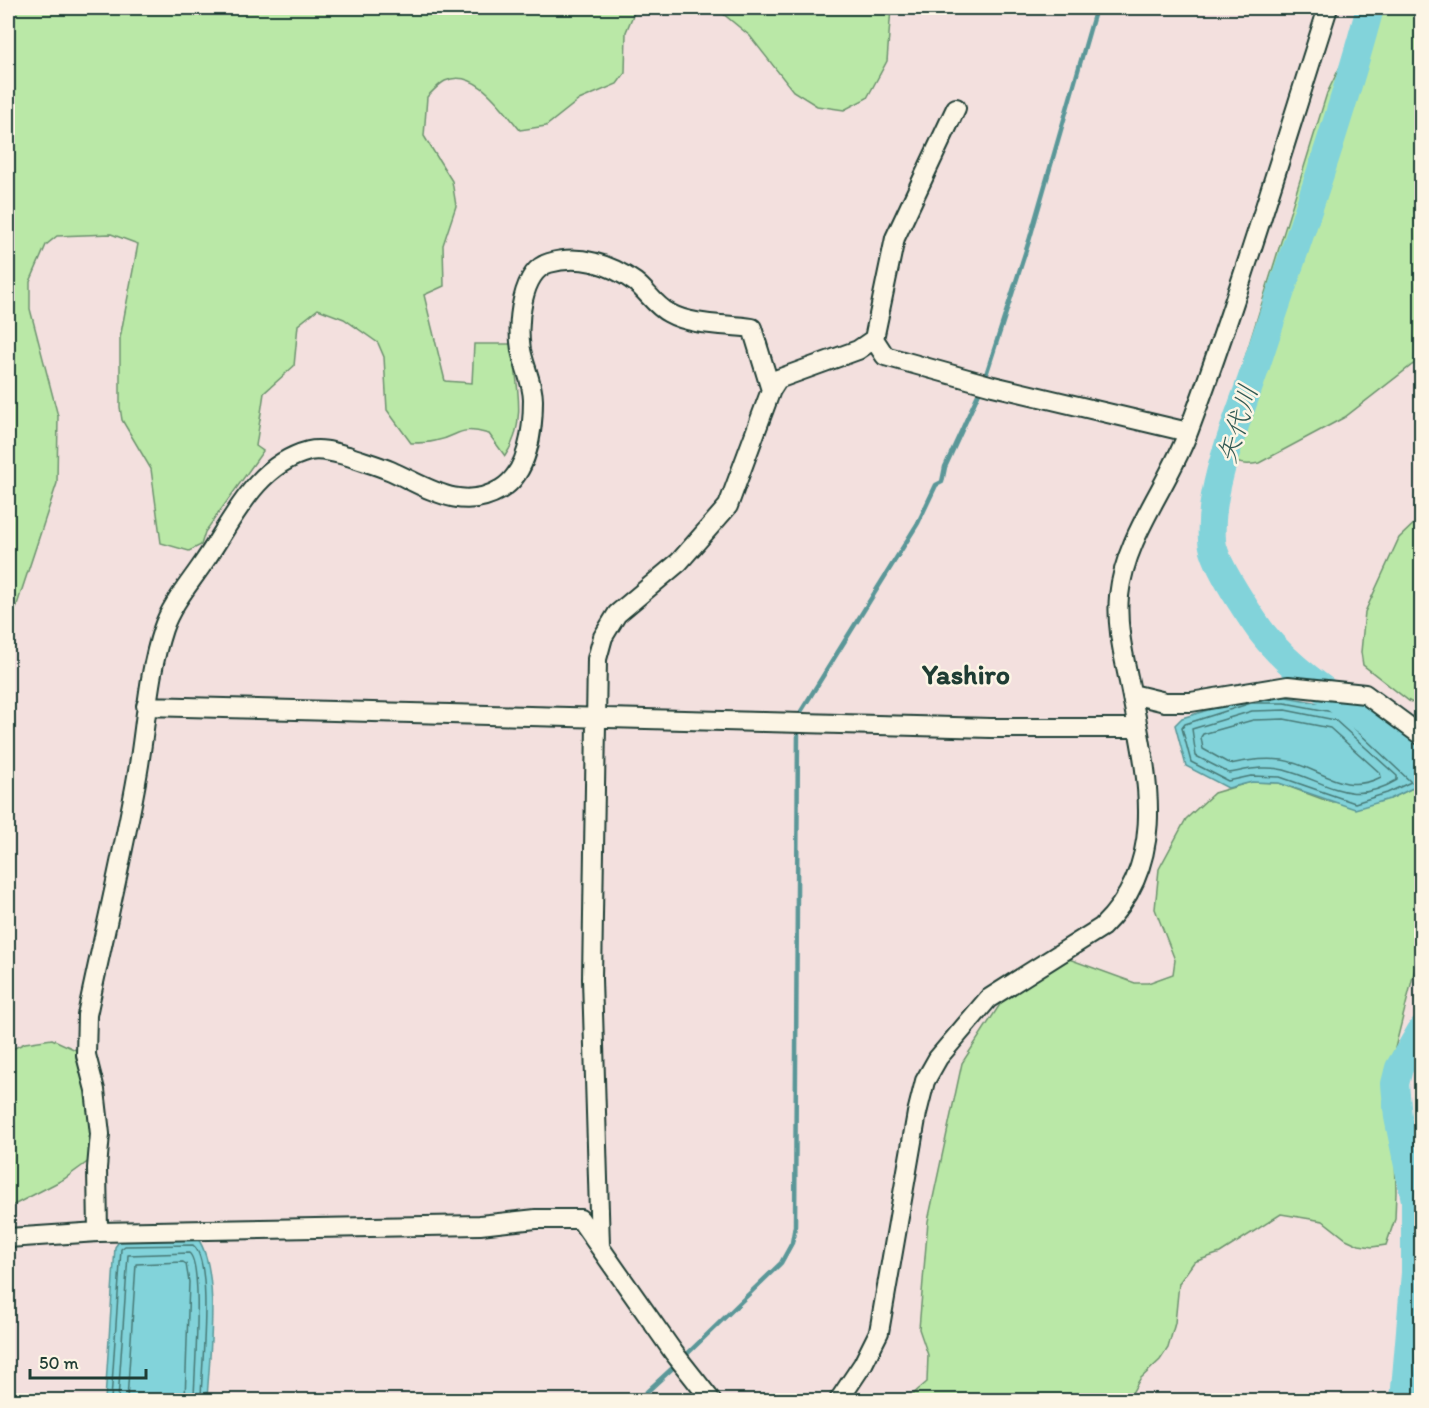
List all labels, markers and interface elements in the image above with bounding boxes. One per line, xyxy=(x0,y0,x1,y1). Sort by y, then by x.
water label: 矢代川 xyxy=(1209,380,1265,468)
district label: Yashiro xyxy=(921,657,1010,691)
scale bar xyxy=(30,1342,146,1380)
text: 50 m xyxy=(39,1352,79,1374)

